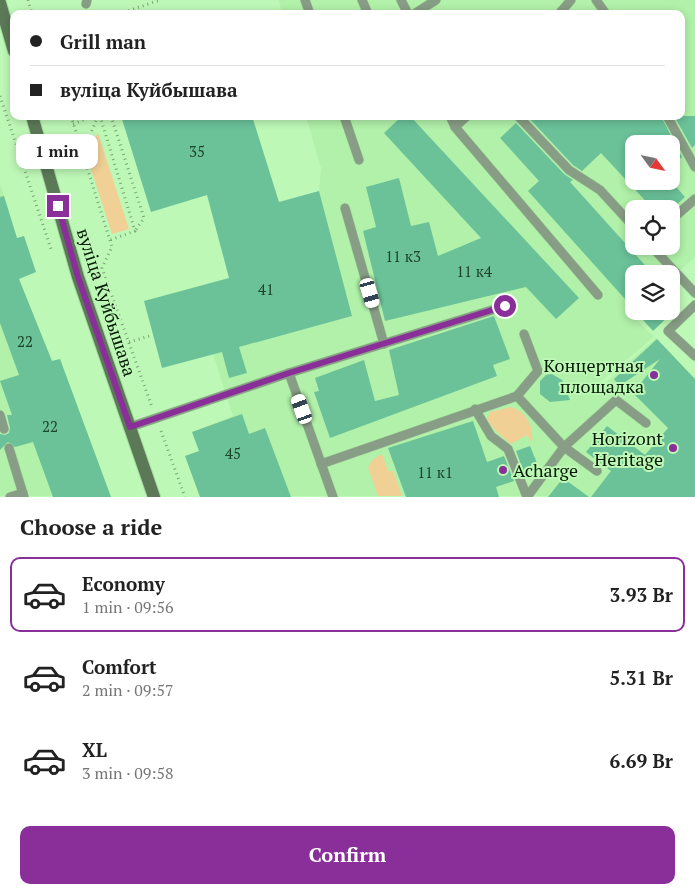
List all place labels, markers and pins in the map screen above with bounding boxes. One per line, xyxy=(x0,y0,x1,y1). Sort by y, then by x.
place label: Концертная площадка xyxy=(543,353,644,398)
marker: Концертная площадка xyxy=(648,369,660,381)
place label: Horizont Heritage xyxy=(592,426,663,471)
marker: Horizont Heritage xyxy=(667,442,679,454)
place label: Acharge xyxy=(513,458,578,482)
marker: Acharge xyxy=(497,464,509,476)

